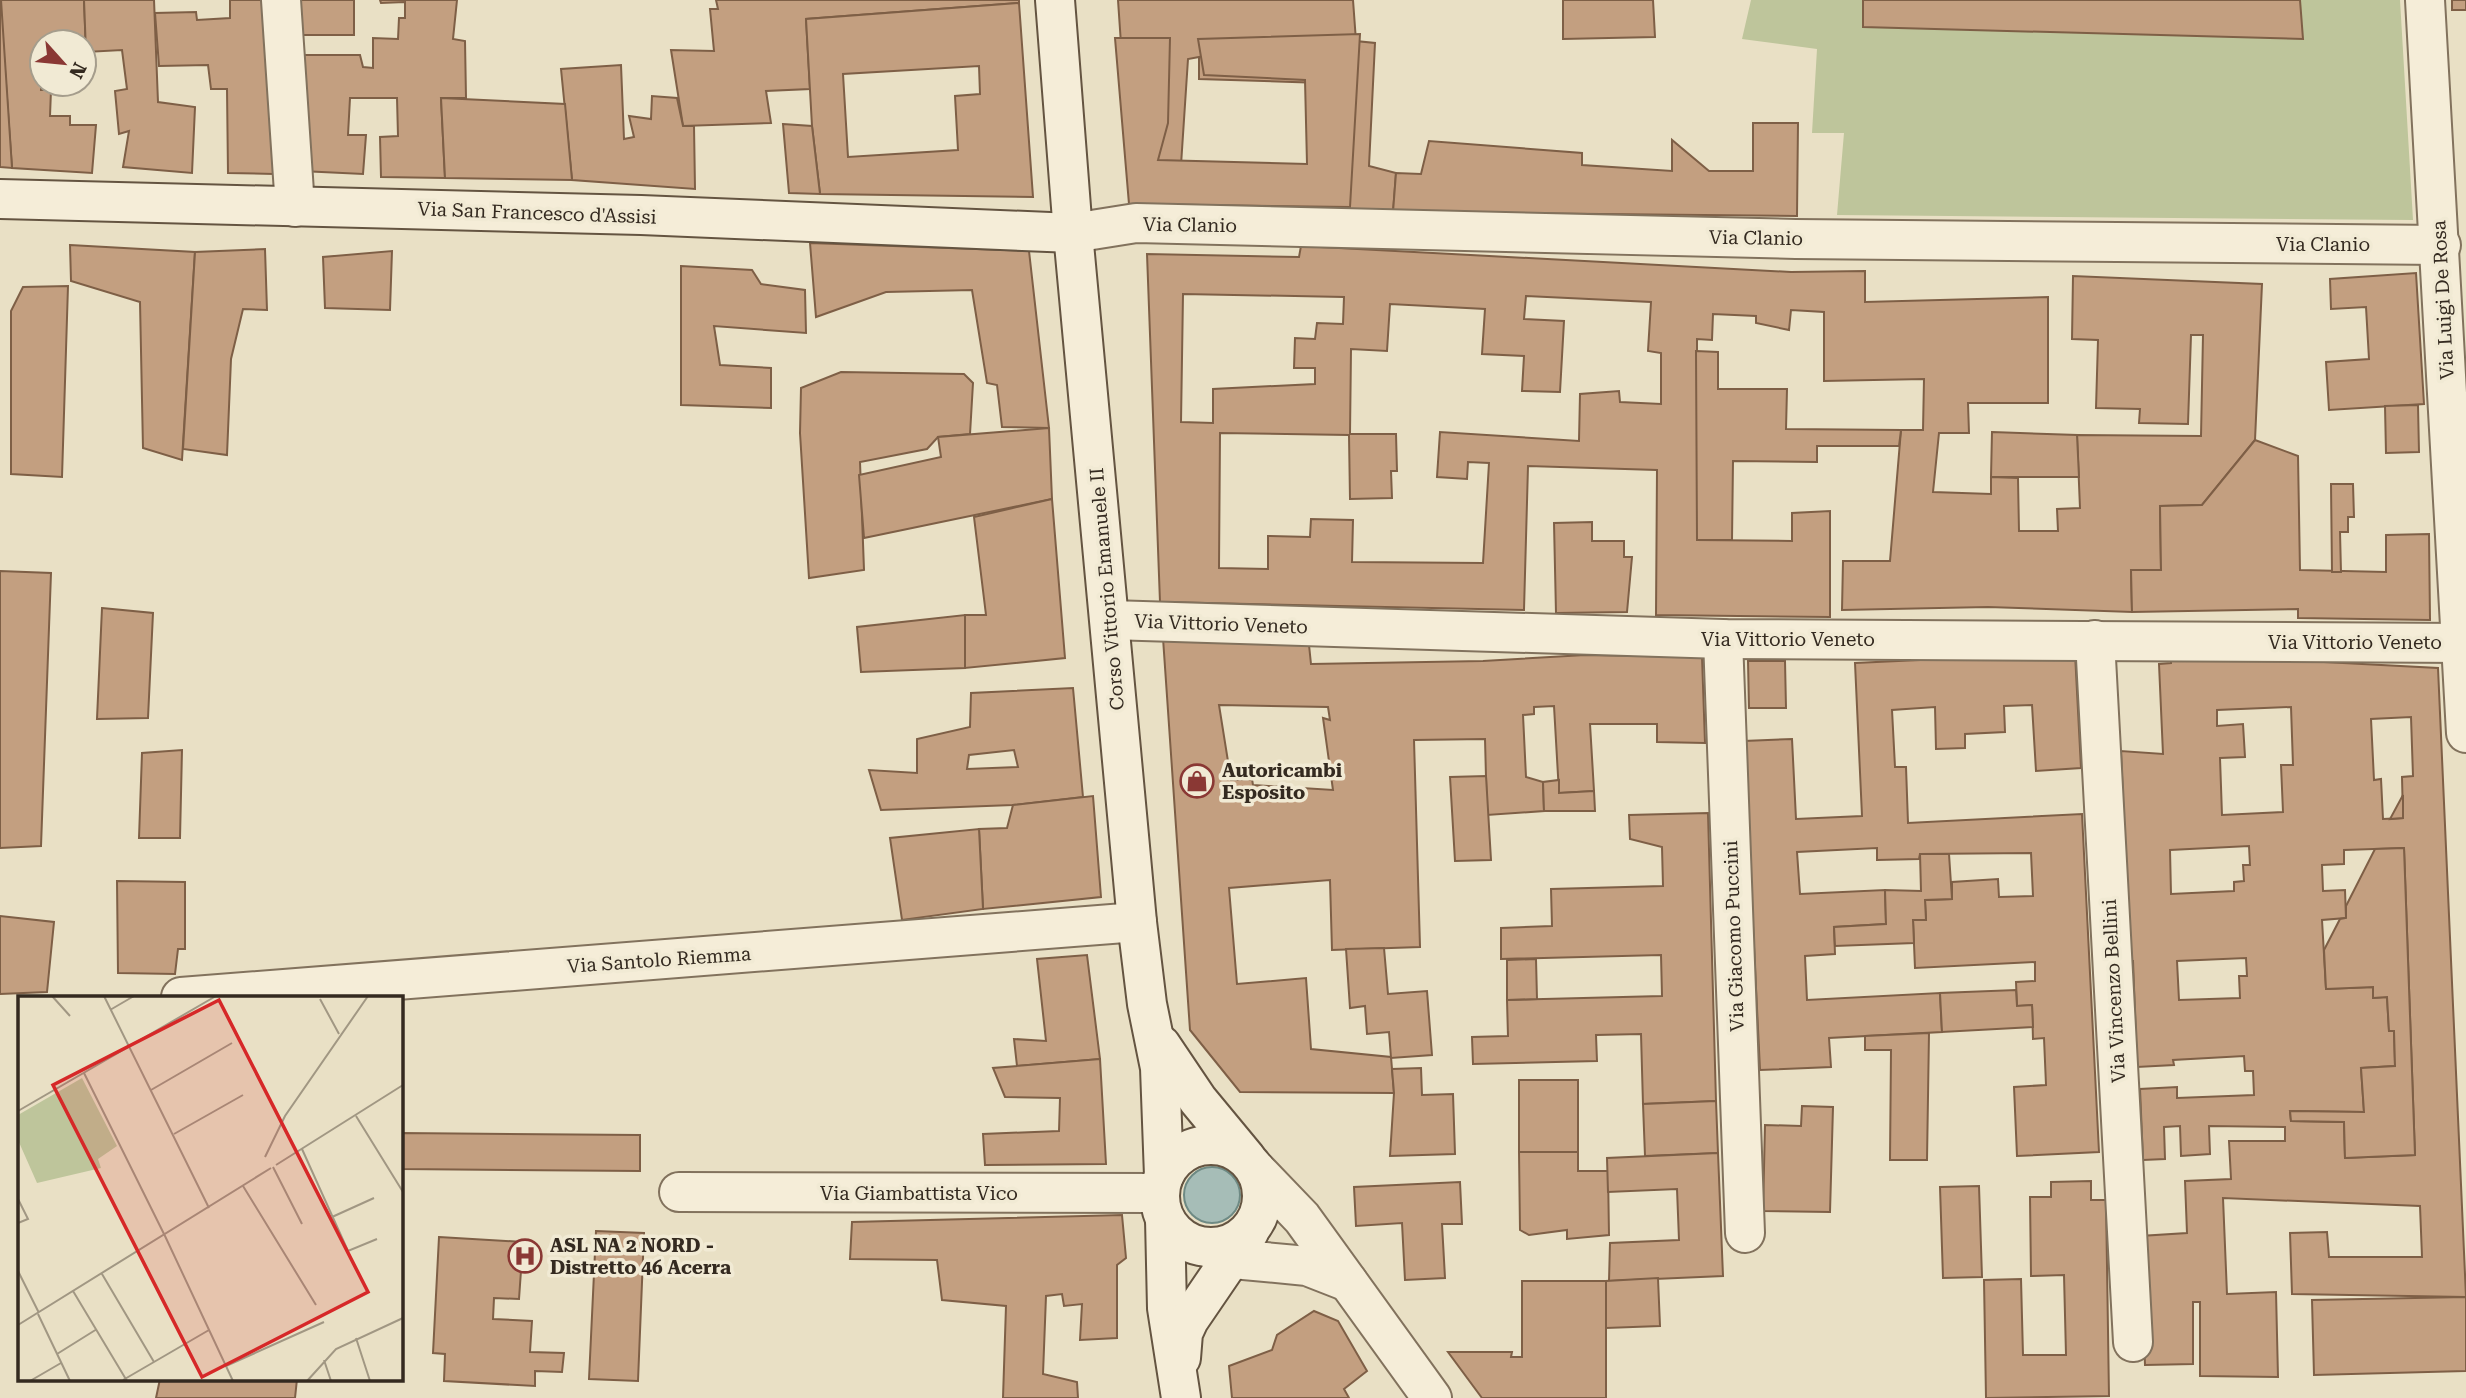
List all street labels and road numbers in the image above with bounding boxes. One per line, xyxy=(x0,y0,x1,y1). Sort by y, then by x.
street label: Via San Francesco d'Assisi xyxy=(417,197,657,229)
street label: Via Clanio xyxy=(1143,213,1237,237)
street label: Via Luigi De Rosa xyxy=(2427,219,2459,380)
street label: Via Clanio xyxy=(1709,226,1803,250)
street label: Via Clanio xyxy=(2276,233,2370,256)
street label: Corso Vittorio Emanuele II xyxy=(1085,467,1129,711)
street label: Via Vittorio Veneto xyxy=(1134,609,1308,639)
street label: Via Vittorio Veneto xyxy=(1701,628,1875,651)
street label: Via Vittorio Veneto xyxy=(2268,631,2442,654)
street label: Via Giacomo Puccini xyxy=(1719,840,1749,1032)
street label: Via Vincenzo Bellini xyxy=(2098,899,2130,1083)
street label: Via Santolo Riemma xyxy=(566,942,753,978)
street label: Via Giambattista Vico xyxy=(820,1182,1018,1205)

